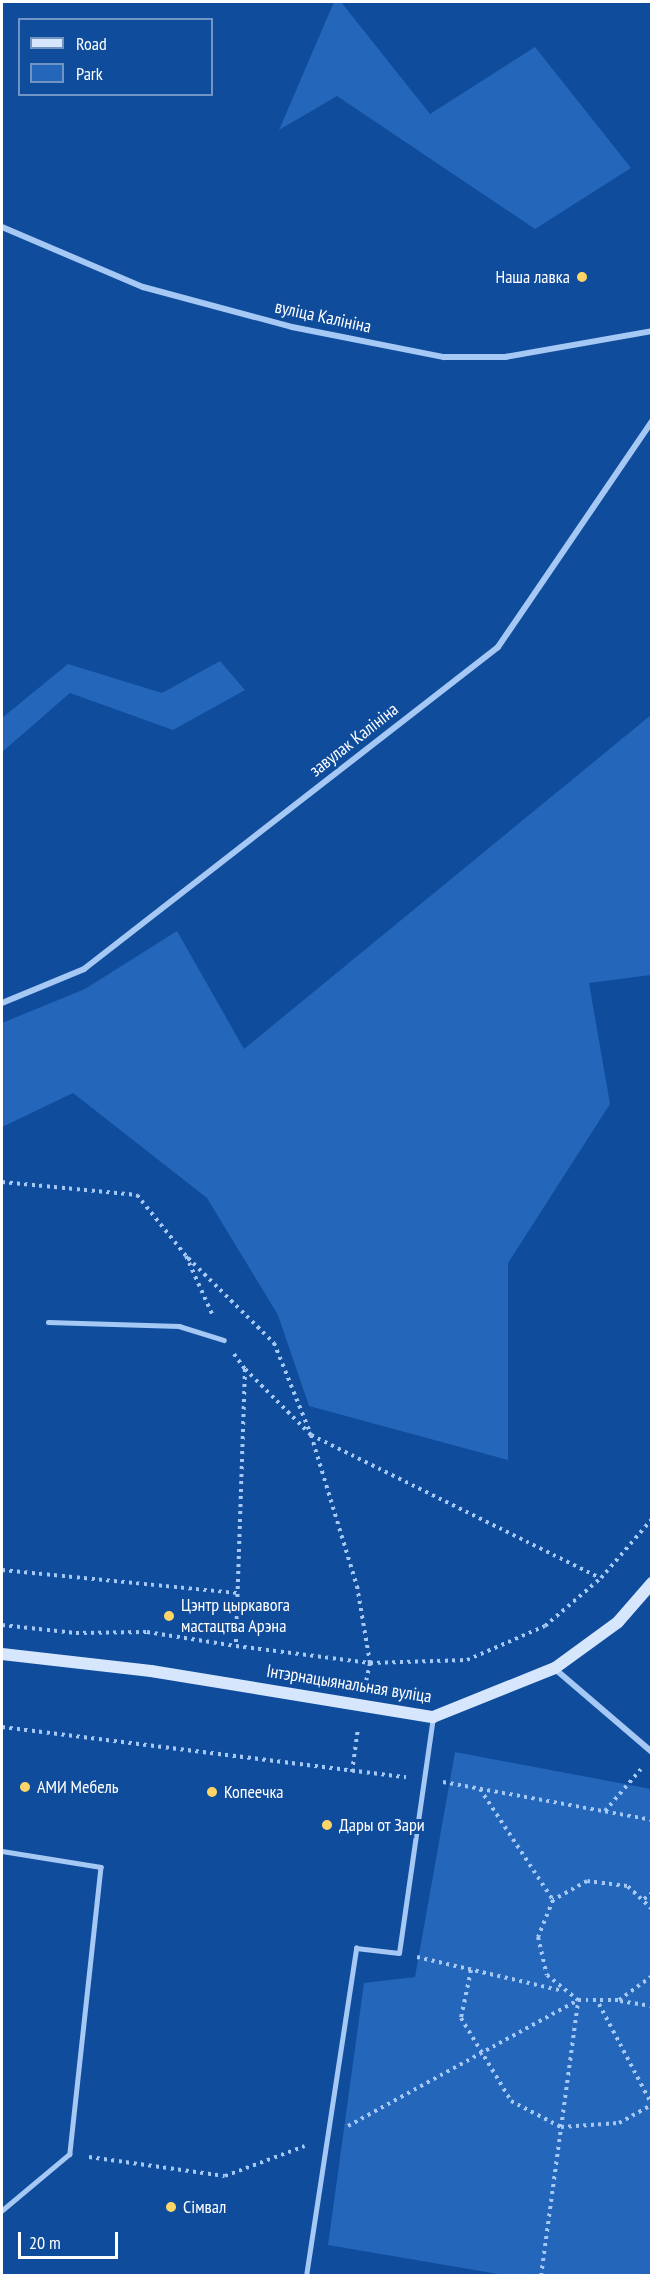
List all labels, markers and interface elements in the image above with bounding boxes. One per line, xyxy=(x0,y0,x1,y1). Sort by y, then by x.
legend xyxy=(18,18,213,96)
text: Road xyxy=(76,32,107,55)
text: Park xyxy=(76,62,103,85)
place label: Наша лавка xyxy=(495,266,570,288)
marker: Наша лавка xyxy=(575,270,589,284)
street label: вуліца Калініна xyxy=(273,296,373,338)
street label: завулак Калініна xyxy=(305,699,403,781)
place label: Цэнтр цыркавога мастацтва Арэна xyxy=(181,1595,290,1638)
marker: Цэнтр цыркавога мастацтва Арэна xyxy=(162,1609,176,1623)
street label: Інтэрнацыянальная вуліца xyxy=(265,1660,433,1708)
place label: АМИ Мебель xyxy=(37,1776,119,1798)
marker: АМИ Мебель xyxy=(18,1780,32,1794)
place label: Копеечка xyxy=(224,1781,284,1803)
marker: Копеечка xyxy=(205,1785,219,1799)
place label: Дары от Зари xyxy=(339,1814,425,1836)
marker: Дары от Зари xyxy=(320,1818,334,1832)
place label: Сімвал xyxy=(183,2196,226,2218)
marker: Сімвал xyxy=(164,2200,178,2214)
scale bar xyxy=(21,2220,122,2258)
text: 20 m xyxy=(29,2231,61,2254)

